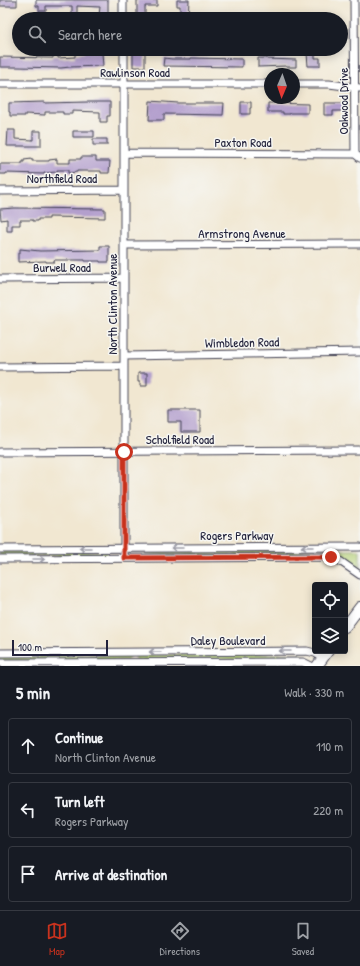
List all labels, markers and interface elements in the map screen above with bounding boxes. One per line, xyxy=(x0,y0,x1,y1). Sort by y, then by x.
search box xyxy=(12,12,348,56)
icon: search xyxy=(26,23,48,45)
text: Search here xyxy=(58,24,122,45)
street label: Rawlinson Road xyxy=(100,63,170,81)
north arrow xyxy=(264,68,300,104)
street label: Oakwood Drive xyxy=(334,68,352,134)
street label: Paxton Road xyxy=(214,133,272,151)
street label: Northfield Road xyxy=(27,169,97,187)
street label: Armstrong Avenue xyxy=(198,224,286,242)
street label: North Clinton Avenue xyxy=(103,254,121,355)
street label: Burwell Road xyxy=(33,258,91,276)
street label: Wimbledon Road xyxy=(205,332,279,352)
street label: Scholfield Road xyxy=(146,430,214,448)
route start xyxy=(115,443,133,461)
street label: Rogers Parkway xyxy=(200,526,274,544)
one-way arrow xyxy=(301,543,314,551)
one-way arrow xyxy=(79,544,92,552)
one-way arrow xyxy=(171,544,184,552)
route end xyxy=(322,548,340,566)
one-way arrow xyxy=(32,555,45,563)
map controls xyxy=(312,582,348,654)
button: locate xyxy=(312,582,348,618)
button: layers xyxy=(312,618,348,654)
street label: Daley Boulevard xyxy=(191,631,265,649)
scale bar xyxy=(12,638,108,657)
text: 100 m xyxy=(18,640,42,654)
one-way arrow xyxy=(279,647,292,655)
one-way arrow xyxy=(149,648,162,656)
text: 5 min xyxy=(16,681,50,704)
text: Walk · 330 m xyxy=(284,683,344,701)
text: Continue xyxy=(55,727,103,748)
icon: ahead xyxy=(17,735,39,757)
text: 110 m xyxy=(316,737,343,755)
text: North Clinton Avenue xyxy=(55,748,156,766)
text: Turn left xyxy=(55,791,105,812)
icon: left xyxy=(17,799,39,821)
text: 220 m xyxy=(313,801,343,819)
text: Rogers Parkway xyxy=(55,812,128,830)
icon: arrive xyxy=(17,863,39,885)
text: Arrive at destination xyxy=(55,864,167,885)
tab: Map xyxy=(46,920,68,958)
tab: Directions xyxy=(160,920,200,958)
tab: Saved xyxy=(292,920,314,958)

